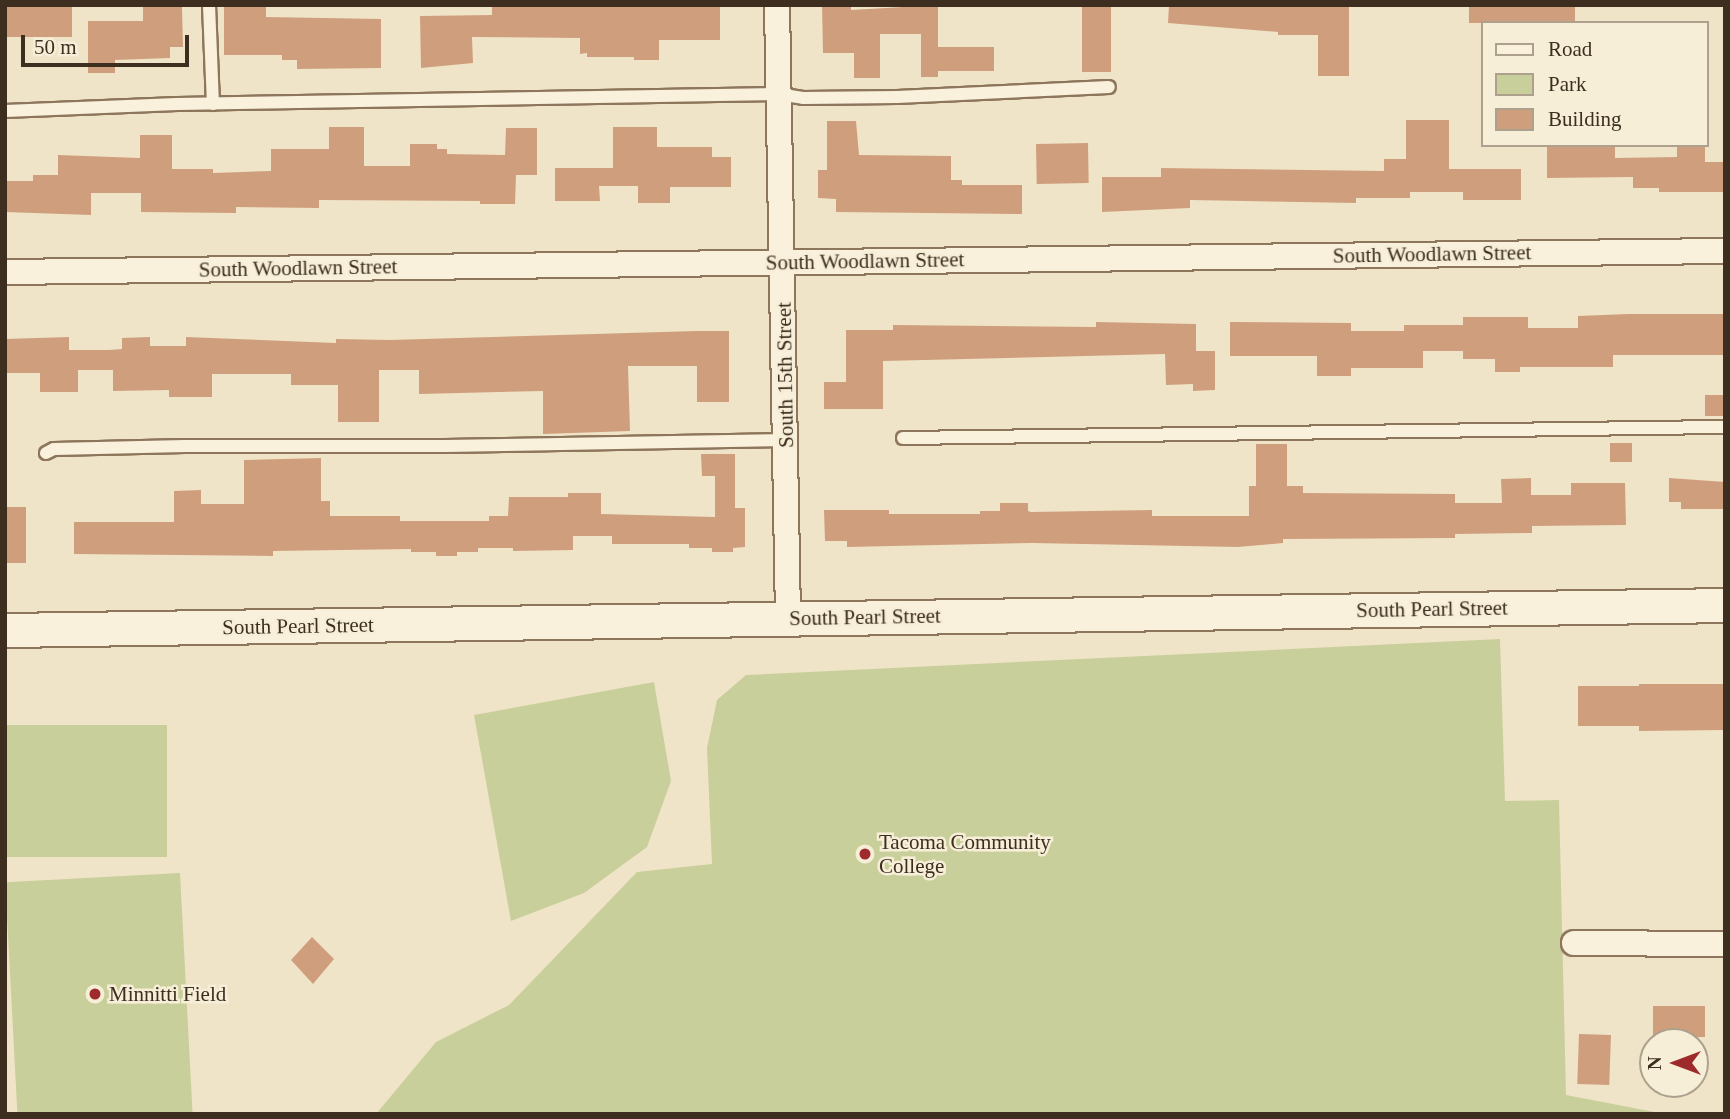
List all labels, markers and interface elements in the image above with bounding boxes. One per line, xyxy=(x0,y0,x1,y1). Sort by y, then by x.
scale bar xyxy=(24,21,192,65)
legend xyxy=(1482,21,1709,147)
text: 50 m xyxy=(34,35,77,59)
text: Road xyxy=(1548,37,1592,61)
text: Park xyxy=(1548,72,1587,96)
text: Building xyxy=(1548,107,1622,131)
street label: South Woodlawn Street xyxy=(1332,240,1532,268)
street label: South Woodlawn Street xyxy=(765,247,965,275)
street label: South Woodlawn Street xyxy=(198,254,398,282)
street label: South 15th Street xyxy=(771,302,799,448)
street label: South Pearl Street xyxy=(1356,595,1508,623)
street label: South Pearl Street xyxy=(789,603,941,631)
street label: South Pearl Street xyxy=(222,612,374,640)
place label: Tacoma Community College xyxy=(879,829,1051,879)
marker: Tacoma Community College xyxy=(857,846,873,862)
place label: Minnitti Field xyxy=(109,981,226,1007)
marker: Minnitti Field xyxy=(87,986,103,1002)
north arrow xyxy=(1639,1028,1709,1098)
text: N xyxy=(1644,1056,1665,1070)

